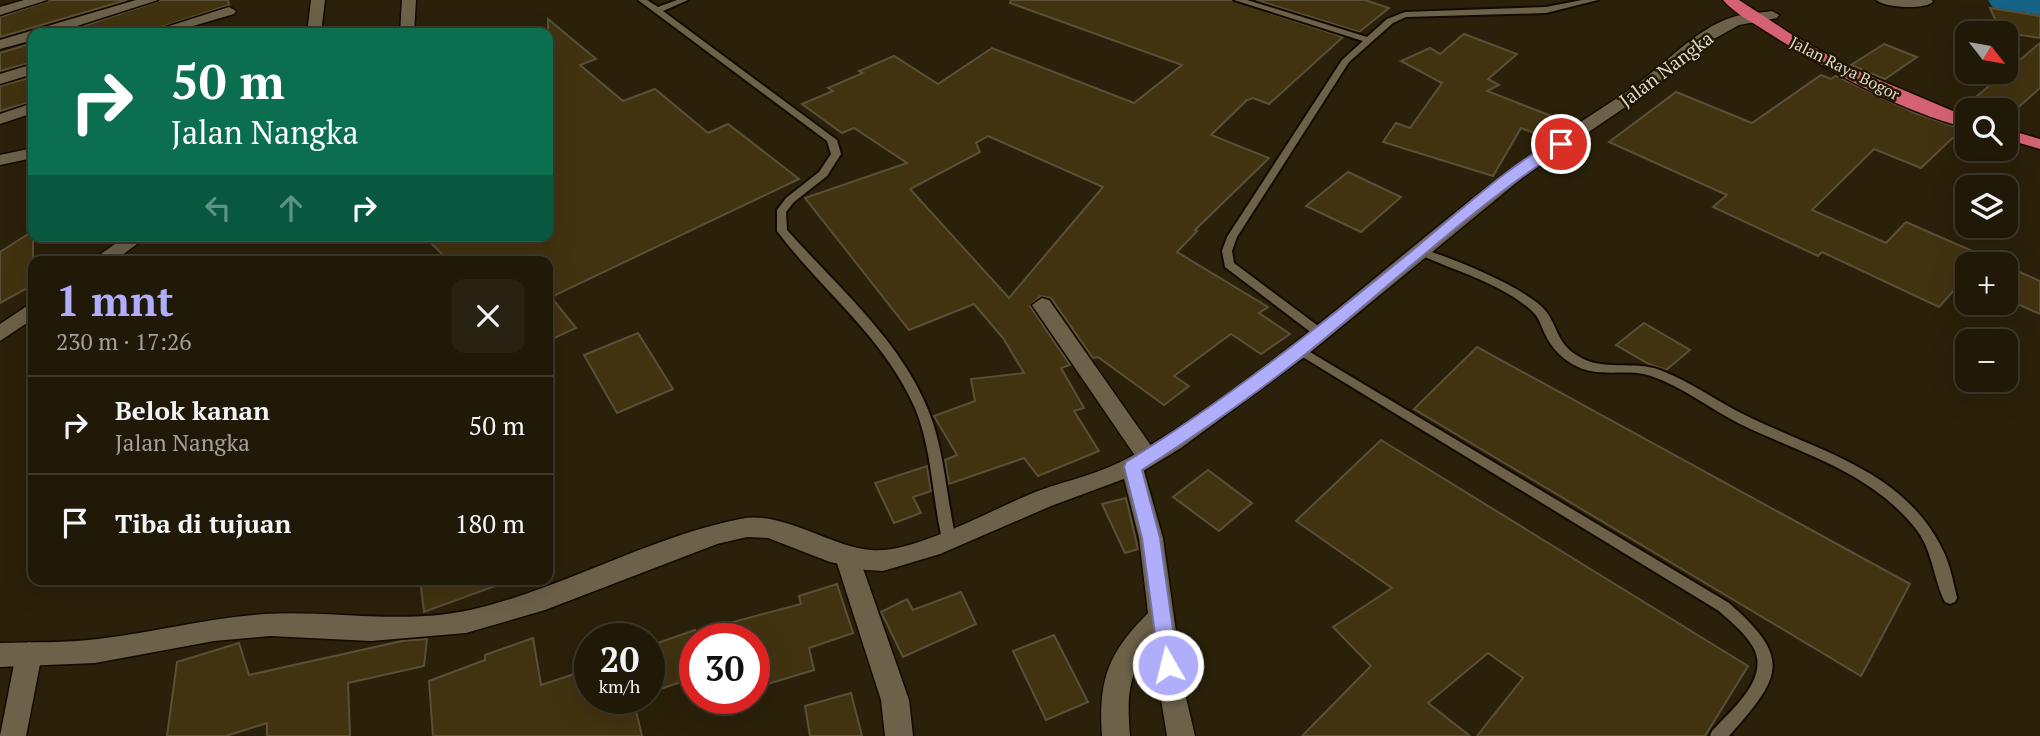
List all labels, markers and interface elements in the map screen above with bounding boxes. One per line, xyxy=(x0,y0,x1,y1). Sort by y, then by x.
north arrow xyxy=(1955,21,2018,84)
map controls xyxy=(1955,21,2018,392)
street label: Jalan Nangka xyxy=(1614,25,1718,112)
street label: Jalan Raya Bogor xyxy=(1786,31,1904,105)
text: 50 m xyxy=(171,48,285,113)
icon: right xyxy=(56,56,147,147)
button: search xyxy=(1955,98,2018,161)
text: Jalan Nangka xyxy=(171,111,359,153)
pin xyxy=(1531,114,1591,174)
icon: arrive xyxy=(1542,125,1580,163)
button: layers xyxy=(1955,175,2018,238)
icon: left xyxy=(199,189,237,227)
icon: ahead xyxy=(272,189,310,227)
icon: right xyxy=(345,189,383,227)
button: + xyxy=(1955,252,2018,315)
text: 1 mnt xyxy=(56,272,174,328)
button: close xyxy=(451,279,525,353)
text: 230 m · 17:26 xyxy=(56,326,191,357)
button: − xyxy=(1955,329,2018,392)
text: Belok kanan xyxy=(115,393,270,427)
icon: right xyxy=(56,406,94,444)
text: 50 m xyxy=(469,408,525,442)
text: Jalan Nangka xyxy=(115,427,250,458)
icon: arrive xyxy=(56,504,94,542)
text: Tiba di tujuan xyxy=(115,506,291,540)
text: 180 m xyxy=(455,506,525,540)
speed limit sign: 30 xyxy=(679,623,770,714)
position arrow xyxy=(1131,628,1205,702)
text: 20 xyxy=(600,636,639,682)
text: km/h xyxy=(599,674,640,698)

